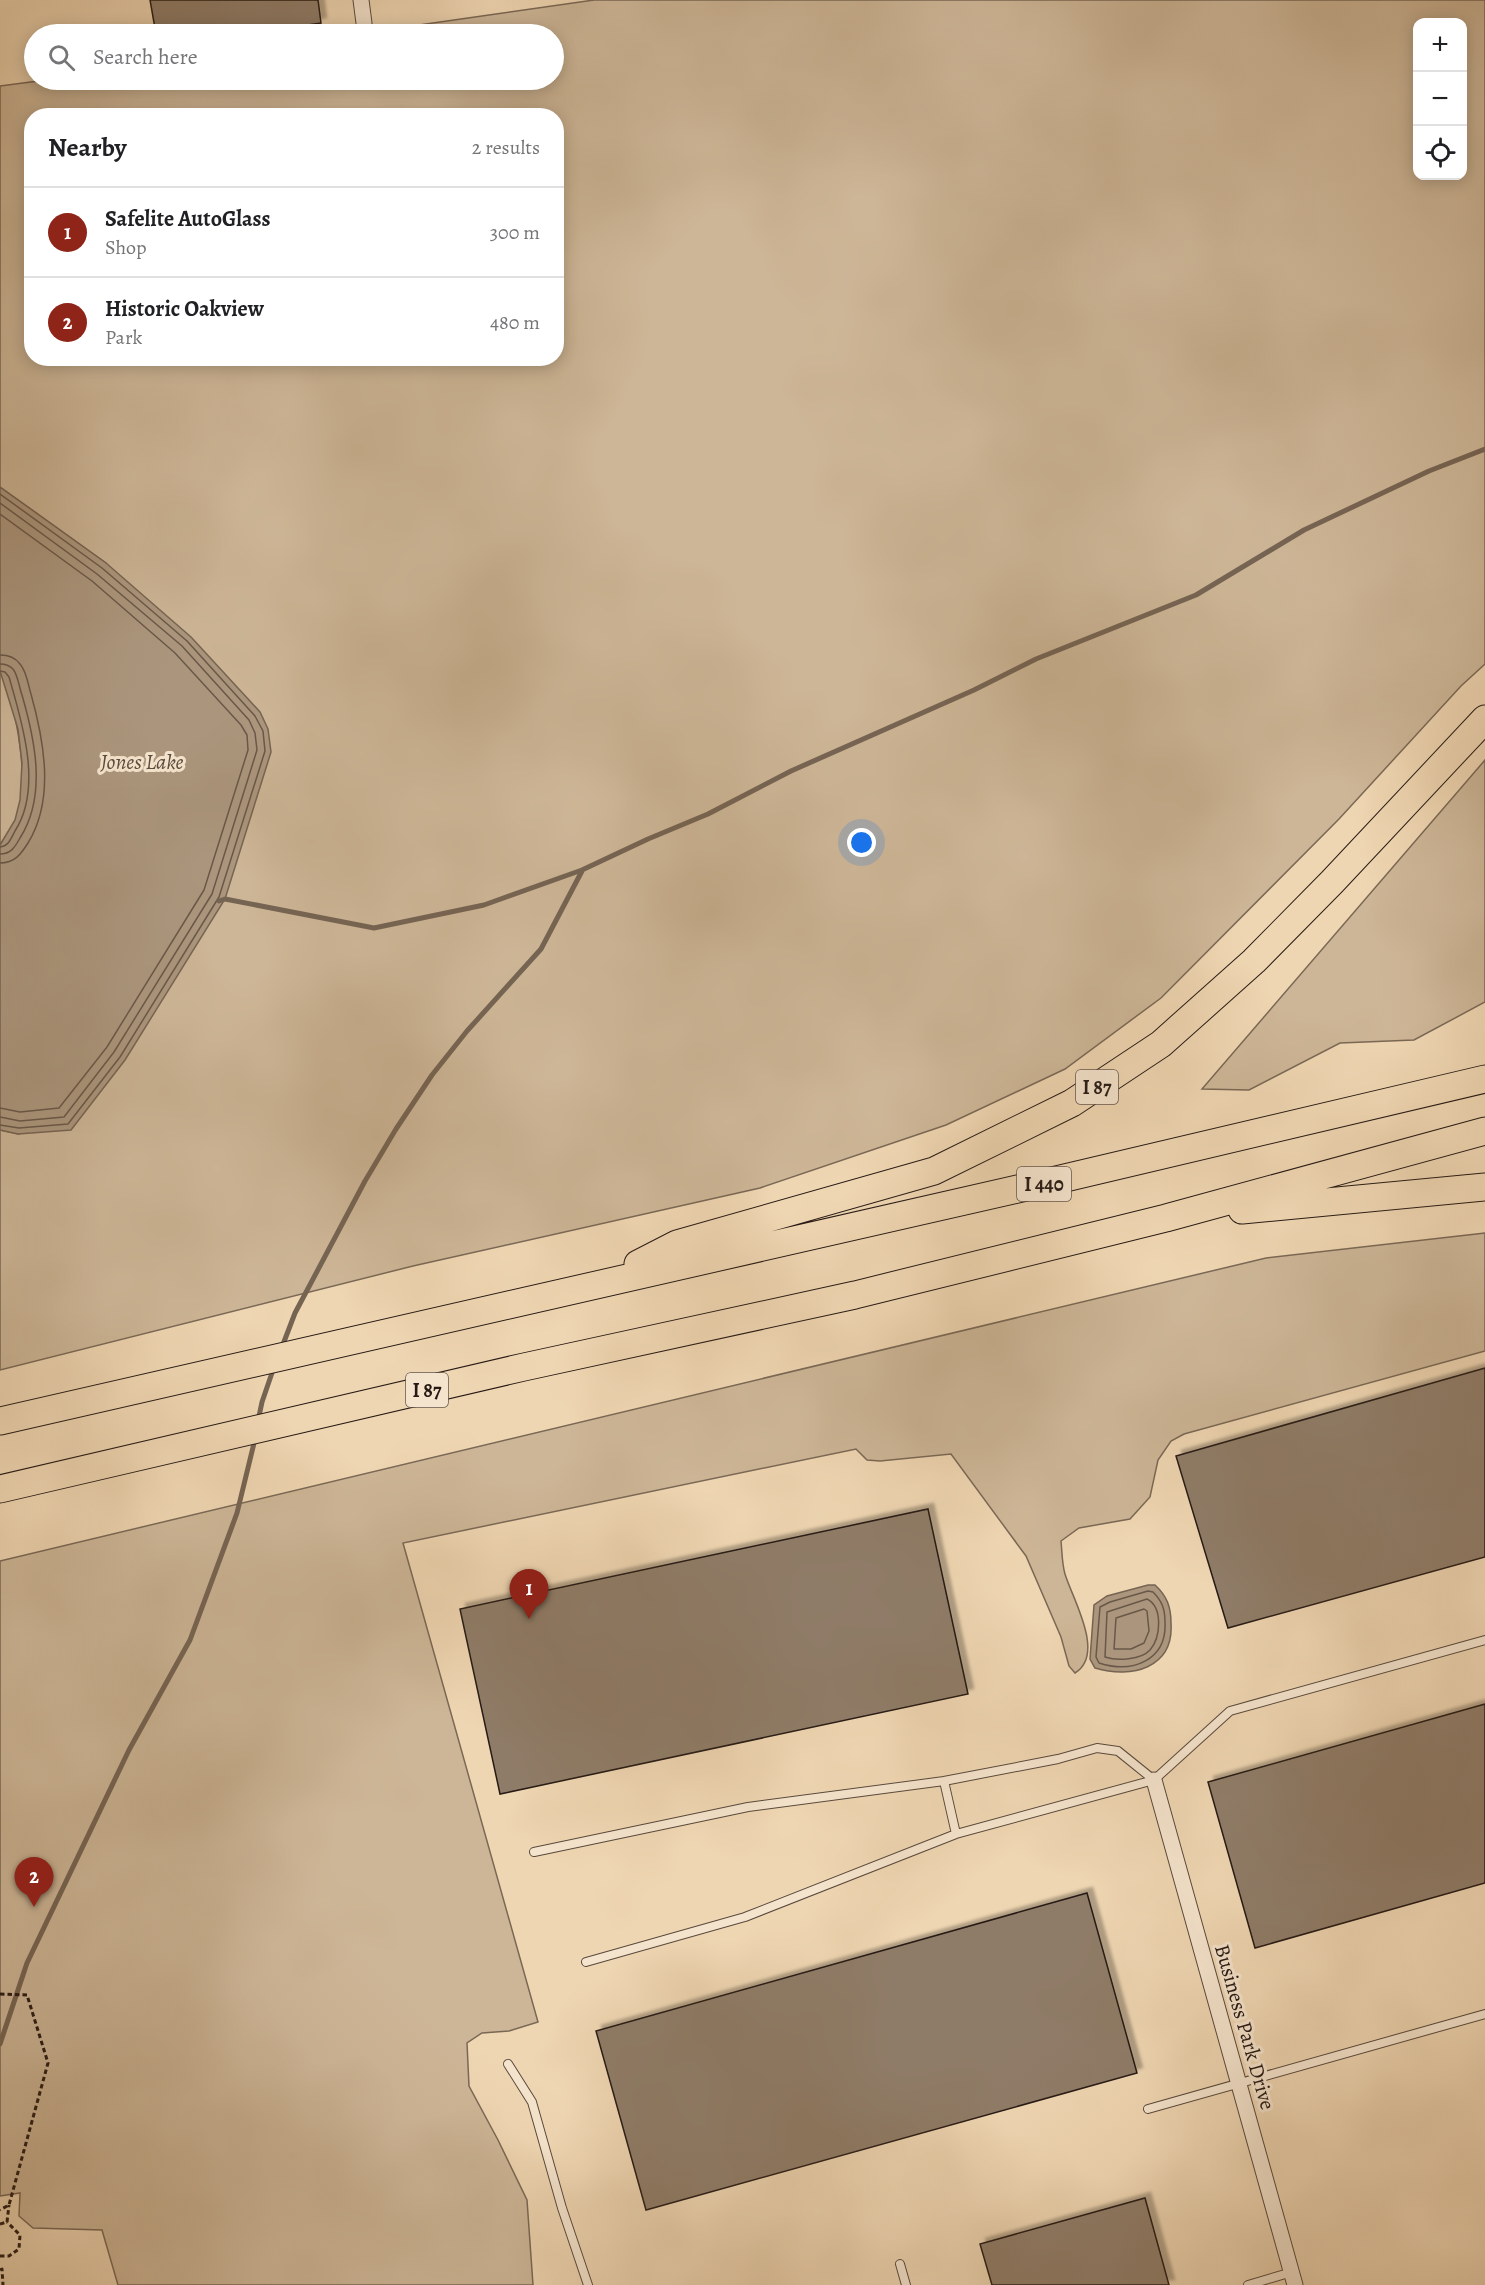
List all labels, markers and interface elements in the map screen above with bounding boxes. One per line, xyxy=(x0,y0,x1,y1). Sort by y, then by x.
map controls xyxy=(1413,18,1467,180)
button: + xyxy=(1413,18,1467,72)
search box xyxy=(24,24,564,90)
icon: search xyxy=(45,41,78,74)
text: Search here xyxy=(93,42,198,72)
button: − xyxy=(1413,72,1467,126)
button: locate xyxy=(1413,126,1467,180)
text: Nearby xyxy=(48,130,127,165)
text: 2 results xyxy=(472,134,540,161)
text: Safelite AutoGlass xyxy=(105,204,271,234)
text: 1 xyxy=(64,219,71,246)
text: 300 m xyxy=(490,219,540,246)
text: Shop xyxy=(105,234,147,261)
text: Historic Oakview xyxy=(105,294,264,324)
text: 2 xyxy=(63,309,72,336)
text: 480 m xyxy=(490,309,540,336)
text: Park xyxy=(105,324,143,351)
water label: Jones Lake xyxy=(99,747,184,777)
your location xyxy=(847,828,876,857)
road number: I 87 xyxy=(1076,1070,1118,1104)
road number: I 440 xyxy=(1017,1167,1071,1201)
road number: I 87 xyxy=(406,1373,448,1407)
pin: 1 xyxy=(510,1570,548,1619)
pin: 2 xyxy=(15,1858,54,1907)
street label: Business Park Drive xyxy=(1208,1941,1282,2113)

